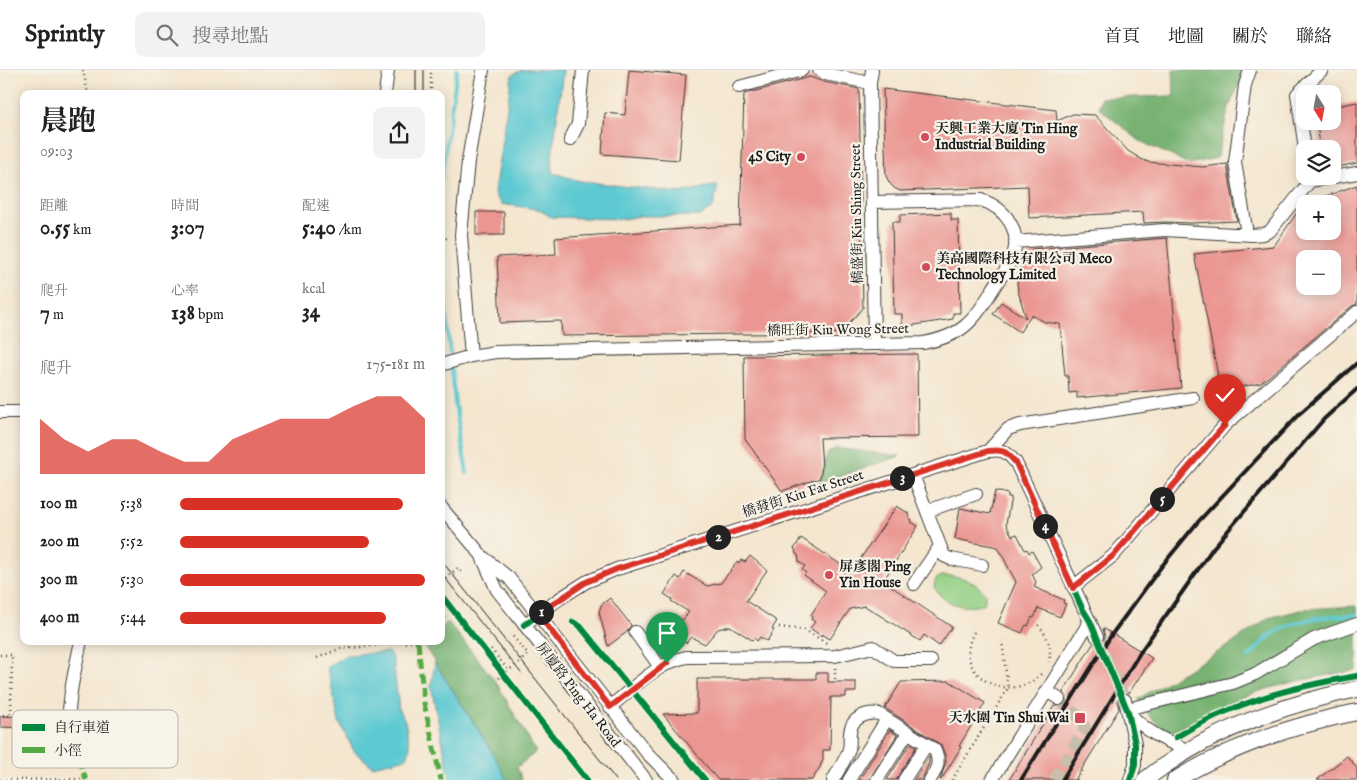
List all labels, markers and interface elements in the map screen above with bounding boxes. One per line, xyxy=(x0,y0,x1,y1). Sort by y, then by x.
search box xyxy=(135,12,485,57)
text: Sprintly xyxy=(25,19,105,50)
icon: search xyxy=(153,21,181,49)
text: 搜尋地點 xyxy=(193,25,269,49)
text: 首頁 xyxy=(1104,26,1140,49)
text: 地圖 xyxy=(1168,26,1204,49)
text: 關於 xyxy=(1232,26,1268,49)
text: 聯絡 xyxy=(1296,26,1332,49)
north arrow xyxy=(1296,85,1341,130)
map controls xyxy=(1296,85,1341,295)
text: 晨跑 xyxy=(40,105,96,140)
button: share xyxy=(373,107,425,159)
place label: 天興工業大廈 Tin Hing Industrial Building xyxy=(935,120,1079,154)
marker: 天興工業大廈 Tin Hing Industrial Building xyxy=(919,131,931,143)
button: layers xyxy=(1296,140,1341,185)
text: 09:03 xyxy=(40,142,73,162)
street label: 橋盛街 Kiu Shing Street xyxy=(847,143,867,284)
place label: 4S City xyxy=(749,148,792,166)
marker: 4S City xyxy=(795,151,807,163)
button: + xyxy=(1296,195,1341,240)
text: 距離 xyxy=(40,197,68,215)
text: 時間 xyxy=(171,197,199,215)
text: 配速 xyxy=(302,197,330,215)
text: 0.55 xyxy=(40,215,70,242)
text: 3:07 xyxy=(171,215,205,242)
text: 5:40 xyxy=(302,215,336,242)
text: km xyxy=(70,221,91,239)
text: /km xyxy=(336,221,362,239)
place label: 美高國際科技有限公司 Meco Technology Limited xyxy=(935,250,1113,284)
button: − xyxy=(1296,250,1341,295)
marker: 美高國際科技有限公司 Meco Technology Limited xyxy=(920,261,932,273)
text: kcal xyxy=(302,280,325,298)
text: 爬升 xyxy=(40,282,68,300)
text: 心率 xyxy=(171,282,199,300)
text: 34 xyxy=(302,298,320,325)
text: 7 xyxy=(40,300,50,327)
text: 138 xyxy=(171,300,195,327)
text: m xyxy=(50,306,64,324)
text: bpm xyxy=(195,306,224,324)
street label: 橋旺街 Kiu Wong Street xyxy=(767,320,909,340)
text: 175–181 m xyxy=(366,355,425,375)
text: 爬升 xyxy=(40,359,72,379)
pin xyxy=(1204,374,1246,425)
icon: check xyxy=(1211,381,1239,409)
street label: 橋發街 Kiu Fat Street xyxy=(740,466,866,522)
pin: 3 xyxy=(890,466,914,490)
text: 3 xyxy=(900,469,905,487)
pin: 5 xyxy=(1150,486,1174,512)
text: 5 xyxy=(1160,490,1165,508)
text: 100 m xyxy=(40,494,77,514)
text: 5:38 xyxy=(120,494,142,514)
pin: 4 xyxy=(1032,514,1058,538)
text: 4 xyxy=(1042,517,1049,535)
pin: 2 xyxy=(706,524,730,550)
text: 2 xyxy=(715,528,722,546)
text: 200 m xyxy=(40,532,79,552)
text: 5:52 xyxy=(120,532,143,552)
place label: 屏彥閣 Ping Yin House xyxy=(839,558,912,592)
marker: 屏彥閣 Ping Yin House xyxy=(823,569,835,581)
text: 300 m xyxy=(40,570,78,590)
text: 5:30 xyxy=(120,570,144,590)
pin: 1 xyxy=(528,600,554,624)
text: 1 xyxy=(539,603,544,621)
text: 400 m xyxy=(40,608,79,628)
text: 5:44 xyxy=(120,608,146,628)
pin xyxy=(646,612,688,663)
icon: arrive xyxy=(653,619,681,647)
street label: 屏廈路 Ping Ha Road xyxy=(532,639,625,751)
place label: 天水圍 Tin Shui Wai xyxy=(949,709,1069,727)
legend xyxy=(12,710,178,768)
marker: 天水圍 Tin Shui Wai xyxy=(1073,711,1087,725)
text: 自行車道 xyxy=(54,719,110,737)
text: 小徑 xyxy=(54,742,82,760)

